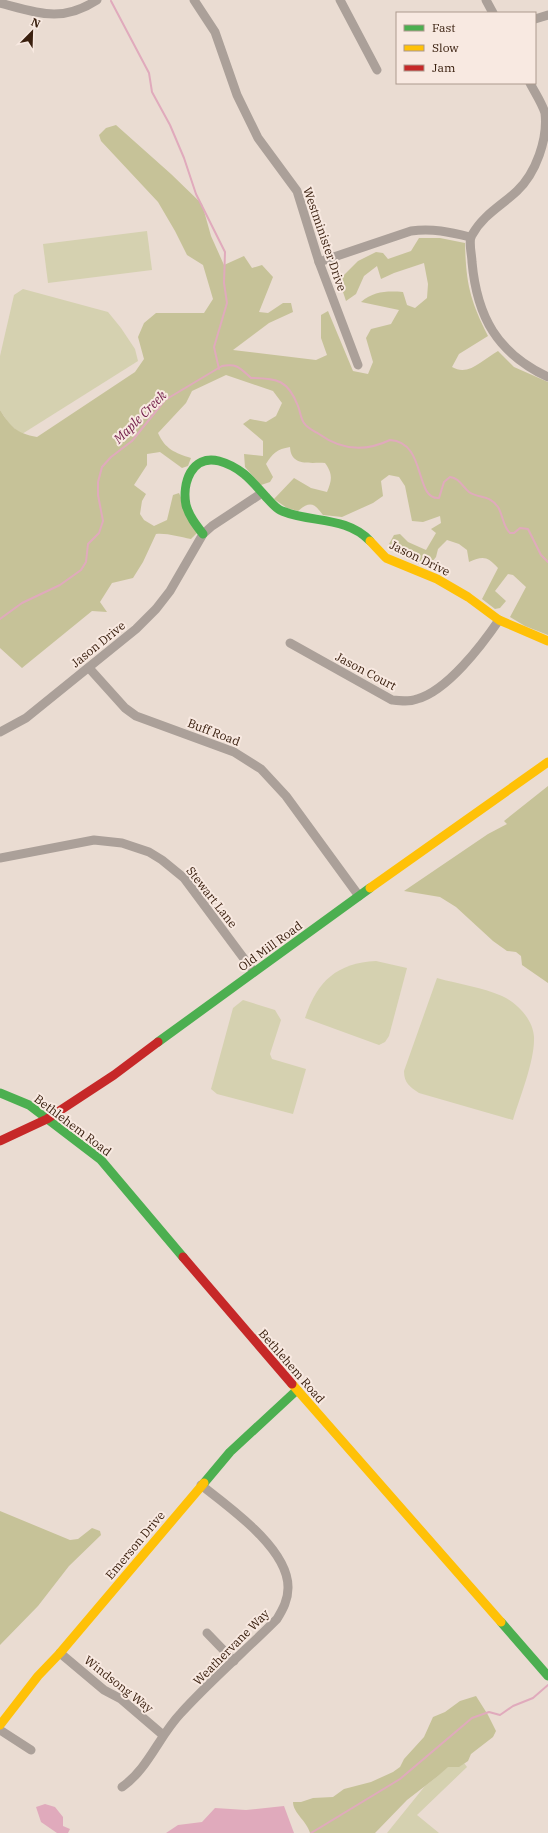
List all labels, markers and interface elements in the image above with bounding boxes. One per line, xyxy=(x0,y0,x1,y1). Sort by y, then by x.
north arrow xyxy=(12,12,52,52)
legend xyxy=(396,12,536,84)
text: N xyxy=(29,15,43,31)
text: Fast xyxy=(432,20,456,35)
text: Slow xyxy=(432,40,459,55)
text: Jam xyxy=(432,60,456,75)
street label: Westminister Drive xyxy=(300,185,350,293)
water label: Maple Creek xyxy=(109,387,170,448)
street label: Jason Drive xyxy=(387,537,453,579)
street label: Jason Drive xyxy=(68,618,128,670)
street label: Jason Court xyxy=(333,649,399,693)
street label: Buff Road xyxy=(186,715,242,749)
street label: Stewart Lane xyxy=(183,863,241,931)
street label: Old Mill Road xyxy=(235,918,305,974)
street label: Bethlehem Road xyxy=(31,1091,115,1159)
street label: Bethlehem Road xyxy=(256,1326,328,1406)
street label: Emerson Drive xyxy=(102,1508,168,1582)
street label: Weathervane Way xyxy=(190,1605,273,1688)
street label: Windsong Way xyxy=(81,1652,157,1716)

